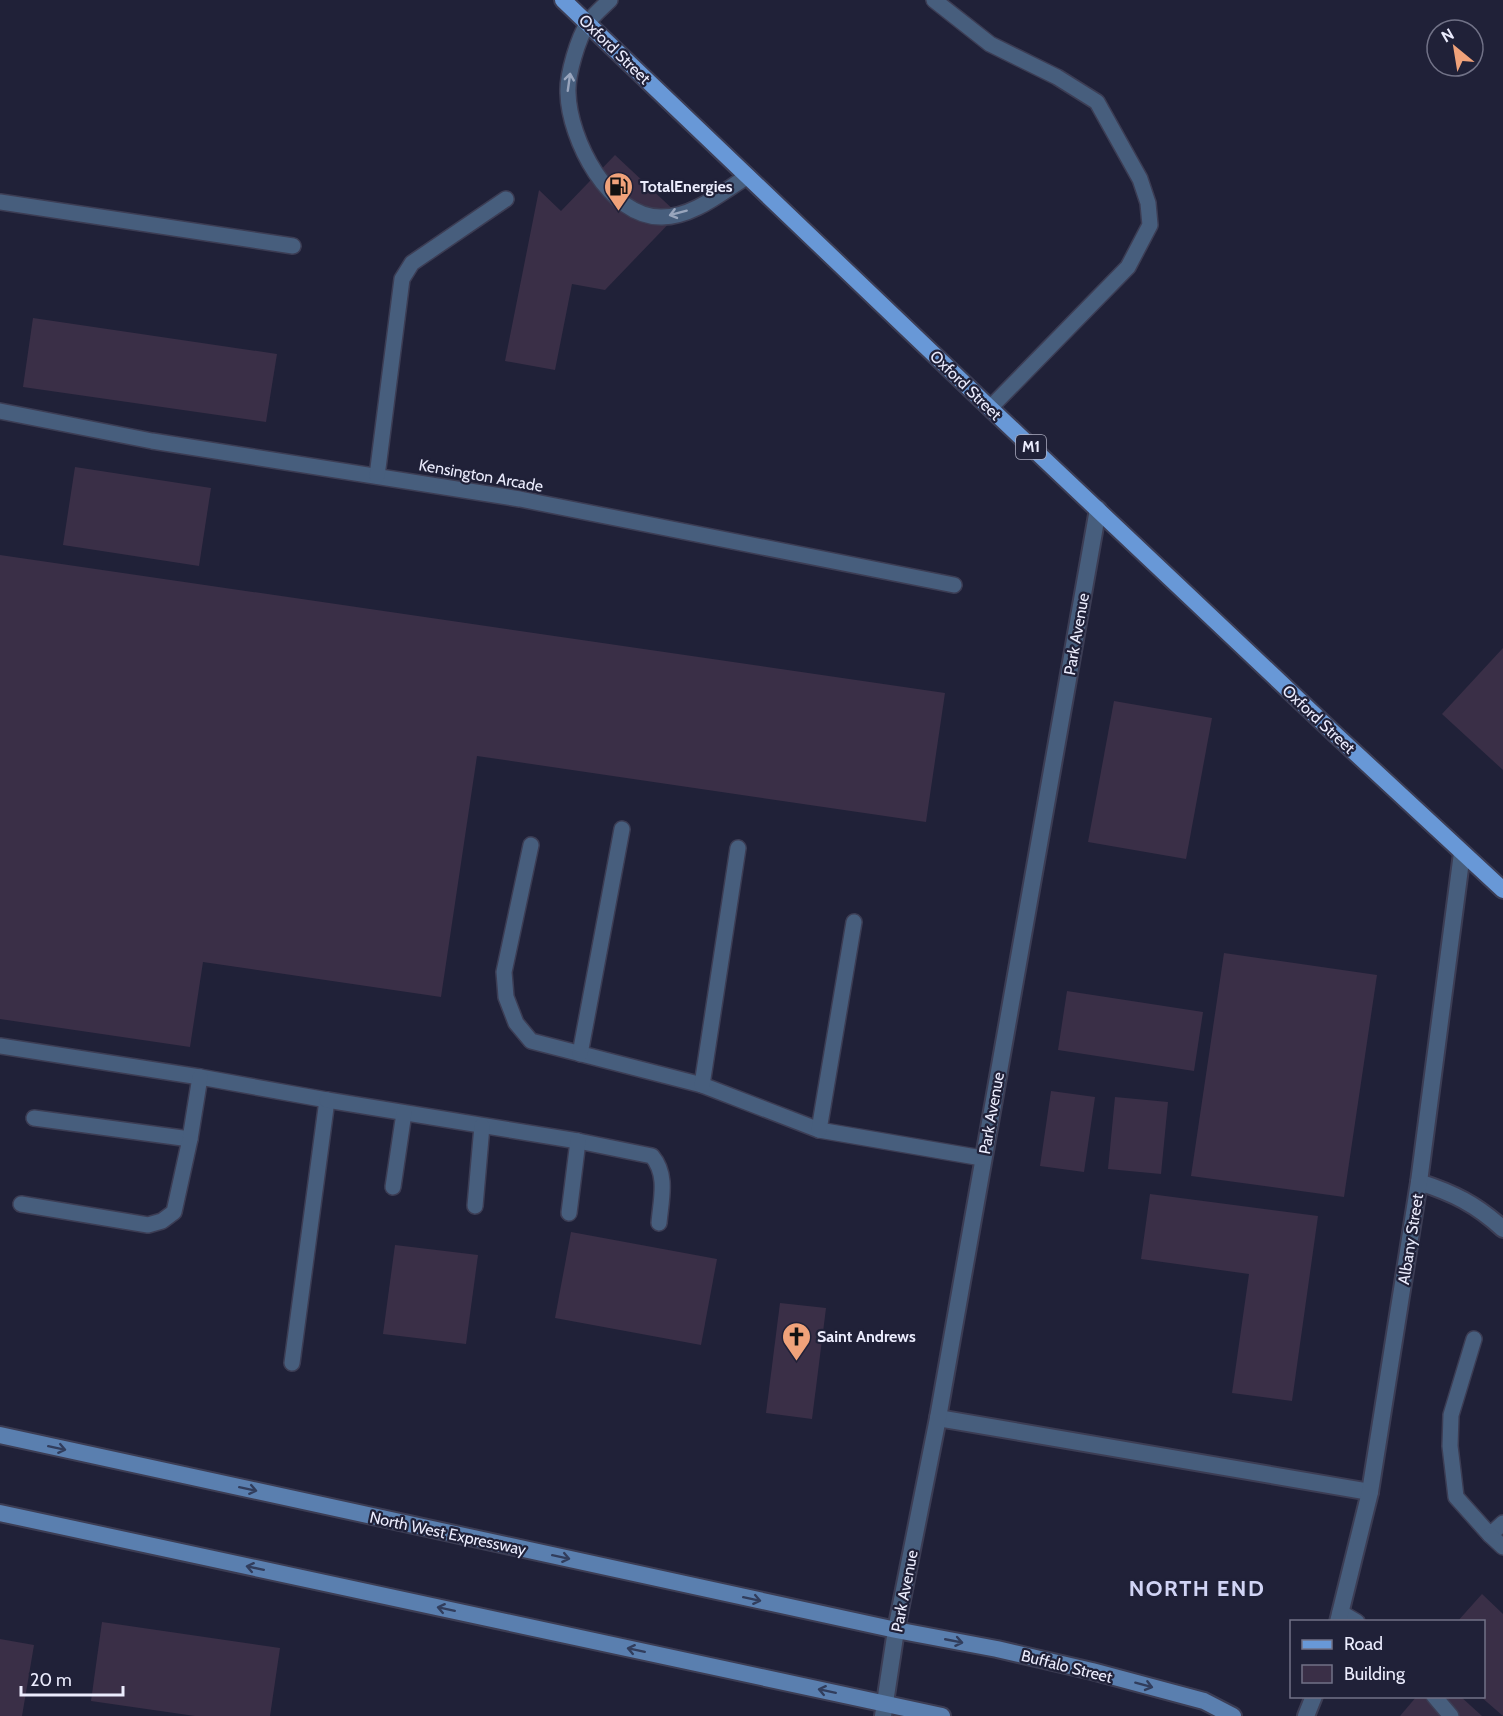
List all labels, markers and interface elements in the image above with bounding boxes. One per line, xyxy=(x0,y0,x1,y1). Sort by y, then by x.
street label: Oxford Street xyxy=(575,11,655,89)
north arrow xyxy=(1425,18,1485,78)
text: N xyxy=(1438,24,1457,46)
one-way arrow xyxy=(564,73,575,93)
fuel station icon: TotalEnergies xyxy=(603,170,635,212)
place label: TotalEnergies xyxy=(640,177,733,196)
one-way arrow xyxy=(669,208,688,220)
street label: Oxford Street xyxy=(926,347,1006,425)
road number: M1 xyxy=(1016,435,1046,459)
street label: Kensington Arcade xyxy=(417,455,545,496)
street label: Park Avenue xyxy=(1060,591,1093,677)
street label: Oxford Street xyxy=(1278,681,1359,758)
street label: Park Avenue xyxy=(975,1070,1008,1156)
street label: Albany Street xyxy=(1394,1192,1427,1286)
church icon: Saint Andrews xyxy=(780,1320,812,1362)
place label: Saint Andrews xyxy=(817,1327,916,1346)
one-way arrow xyxy=(47,1442,66,1454)
one-way arrow xyxy=(238,1484,257,1495)
street label: North West Expressway xyxy=(368,1508,528,1559)
street label: Park Avenue xyxy=(887,1548,922,1634)
one-way arrow xyxy=(552,1552,571,1564)
one-way arrow xyxy=(246,1562,265,1573)
district label: NORTH END xyxy=(1129,1575,1265,1602)
one-way arrow xyxy=(742,1594,761,1605)
one-way arrow xyxy=(436,1603,456,1614)
legend xyxy=(1290,1620,1485,1698)
text: Road xyxy=(1344,1633,1383,1655)
one-way arrow xyxy=(944,1636,963,1647)
one-way arrow xyxy=(627,1644,647,1655)
street label: Buffalo Street xyxy=(1019,1646,1115,1687)
scale bar xyxy=(21,1659,123,1697)
text: Building xyxy=(1344,1663,1406,1685)
text: 20 m xyxy=(30,1669,72,1691)
one-way arrow xyxy=(1134,1680,1153,1691)
one-way arrow xyxy=(818,1685,837,1696)

